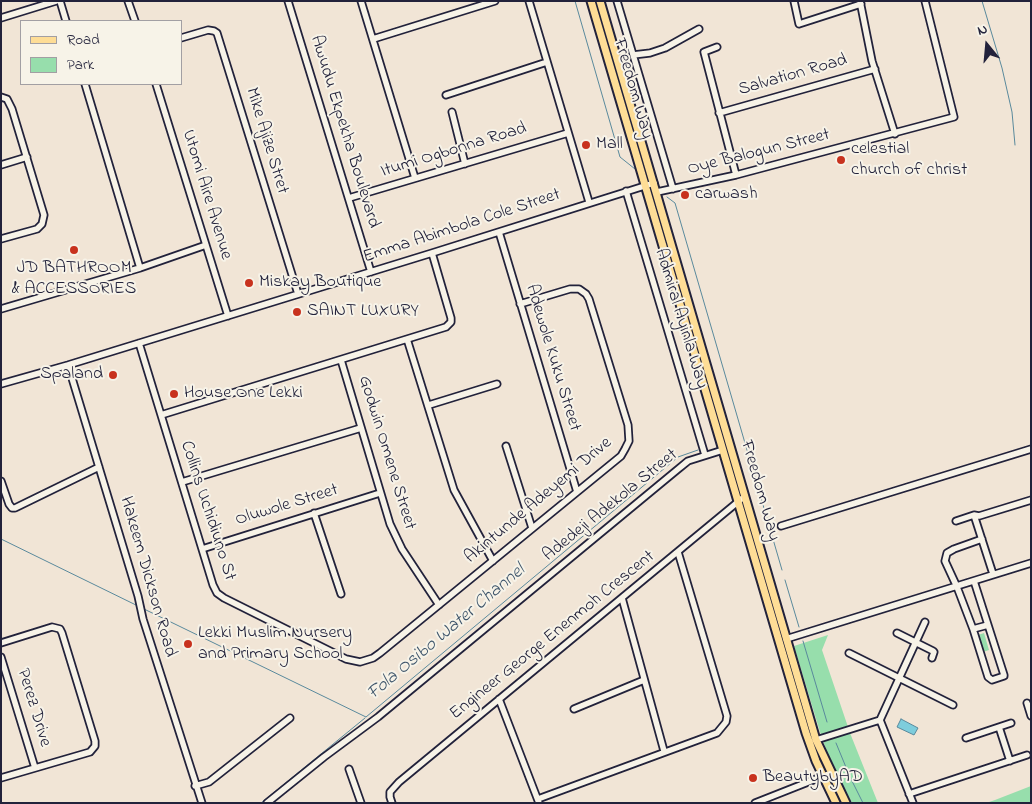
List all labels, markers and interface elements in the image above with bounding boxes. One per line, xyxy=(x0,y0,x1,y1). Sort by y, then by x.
text: N xyxy=(975,19,990,42)
legend xyxy=(20,20,182,85)
north arrow xyxy=(962,20,1012,70)
text: Road xyxy=(67,29,100,51)
street label: Awudu Ekpekha Boulevard xyxy=(304,33,384,231)
street label: Freedom Way xyxy=(607,36,657,142)
street label: Salvation Road xyxy=(736,50,850,102)
text: Park xyxy=(67,54,94,76)
street label: Mike Ajize Stret xyxy=(240,85,292,197)
street label: Itumi Ogbonna Road xyxy=(378,119,530,183)
street label: Oye Balogun Street xyxy=(686,125,832,181)
street label: Utomi Aire Avenue xyxy=(176,127,236,263)
place label: Mall xyxy=(596,134,623,156)
marker: Mall xyxy=(580,139,592,151)
place label: celestial church of christ xyxy=(851,139,967,182)
marker: celestial church of christ xyxy=(835,154,847,166)
place label: carwash xyxy=(695,184,758,206)
street label: Emma Abimbola Cole Street xyxy=(361,185,563,269)
marker: carwash xyxy=(679,189,691,201)
marker: JD BATHROOM & ACCESSORIES xyxy=(68,244,80,256)
street label: Admiral Ayinla Way xyxy=(648,246,712,392)
place label: JD BATHROOM & ACCESSORIES xyxy=(12,258,136,300)
place label: Miskay Boutique xyxy=(259,272,381,294)
marker: Miskay Boutique xyxy=(243,277,255,289)
street label: Adewole Kuku Street xyxy=(519,282,585,434)
place label: SAINT LUXURY xyxy=(307,301,419,323)
marker: SAINT LUXURY xyxy=(291,306,303,318)
place label: Spaland xyxy=(40,364,103,386)
marker: Spaland xyxy=(107,369,119,381)
street label: Godwin Omene Street xyxy=(352,373,420,533)
place label: House One Lekki xyxy=(184,383,303,405)
marker: House One Lekki xyxy=(168,388,180,400)
street label: Akintunde Adeyemi Drive xyxy=(461,433,617,569)
street label: Collins Uchidiuno St xyxy=(174,438,240,584)
street label: Freedom Way xyxy=(734,438,784,544)
street label: Adedeji Adekola Street xyxy=(539,445,683,567)
street label: Oluwole Street xyxy=(233,480,341,532)
street label: Hakeem Dickson Road xyxy=(114,494,180,660)
street label: Engineer George Enenmoh Crescent xyxy=(446,547,660,725)
water label: Fola Osibo Water Channel xyxy=(363,560,531,706)
place label: Lekki Muslim Nursery and Primary School xyxy=(198,623,352,666)
marker: Lekki Muslim Nursery and Primary School xyxy=(182,638,194,650)
street label: Perez Drive xyxy=(11,666,55,750)
place label: BeautybyAD xyxy=(763,767,863,789)
marker: BeautybyAD xyxy=(747,772,759,784)

